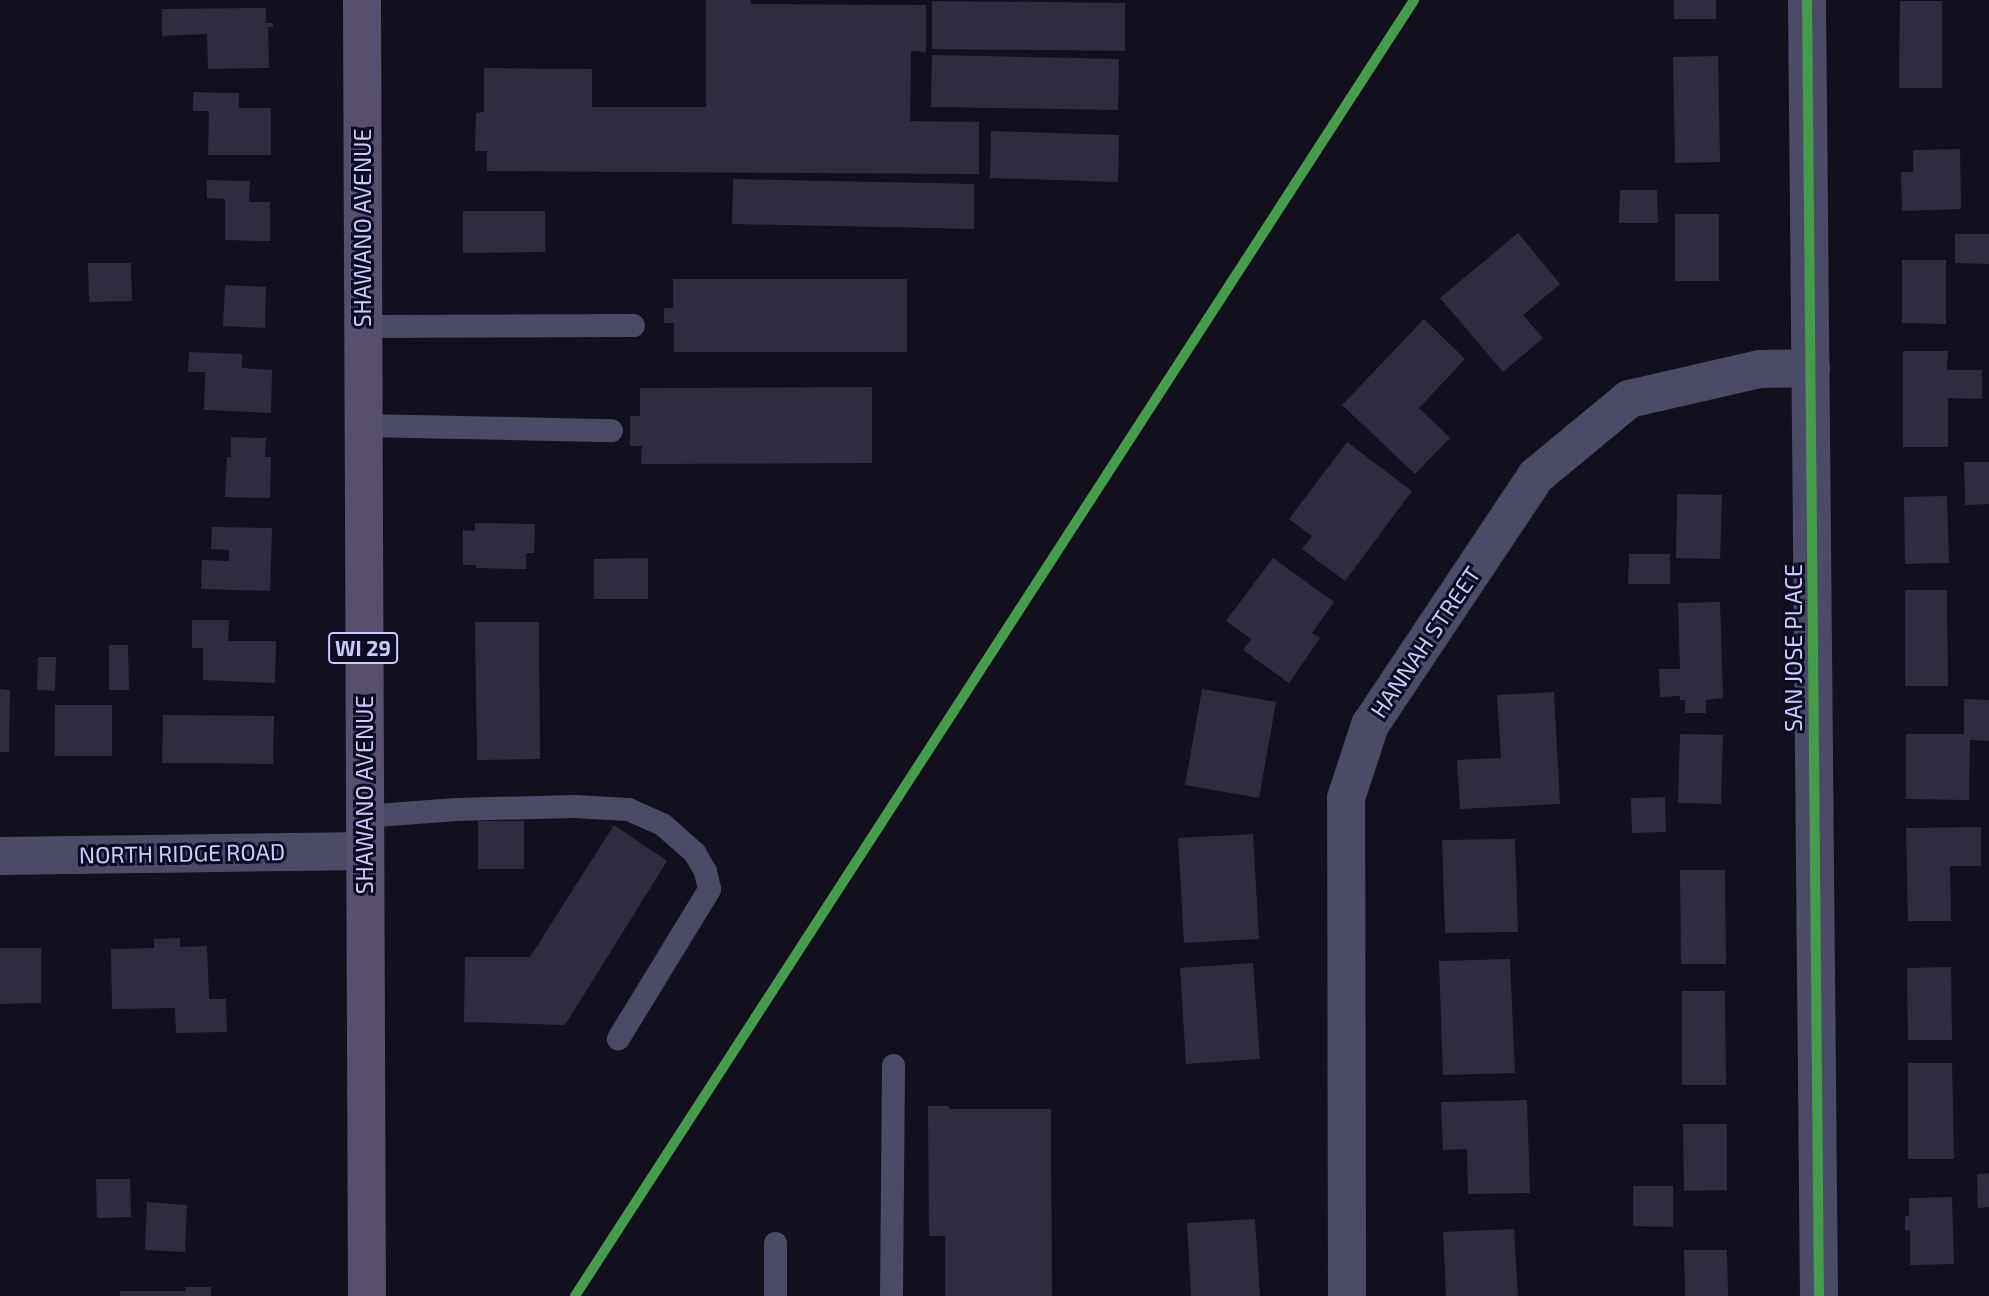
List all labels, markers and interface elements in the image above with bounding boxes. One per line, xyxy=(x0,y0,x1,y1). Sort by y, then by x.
street label: SHAWANO AVENUE xyxy=(348,128,376,328)
street label: HANNAH STREET xyxy=(1364,561,1486,723)
street label: SAN JOSE PLACE xyxy=(1779,564,1807,732)
road number: WI 29 xyxy=(328,630,398,666)
street label: SHAWANO AVENUE xyxy=(350,695,378,895)
street label: NORTH RIDGE ROAD xyxy=(79,837,285,869)

